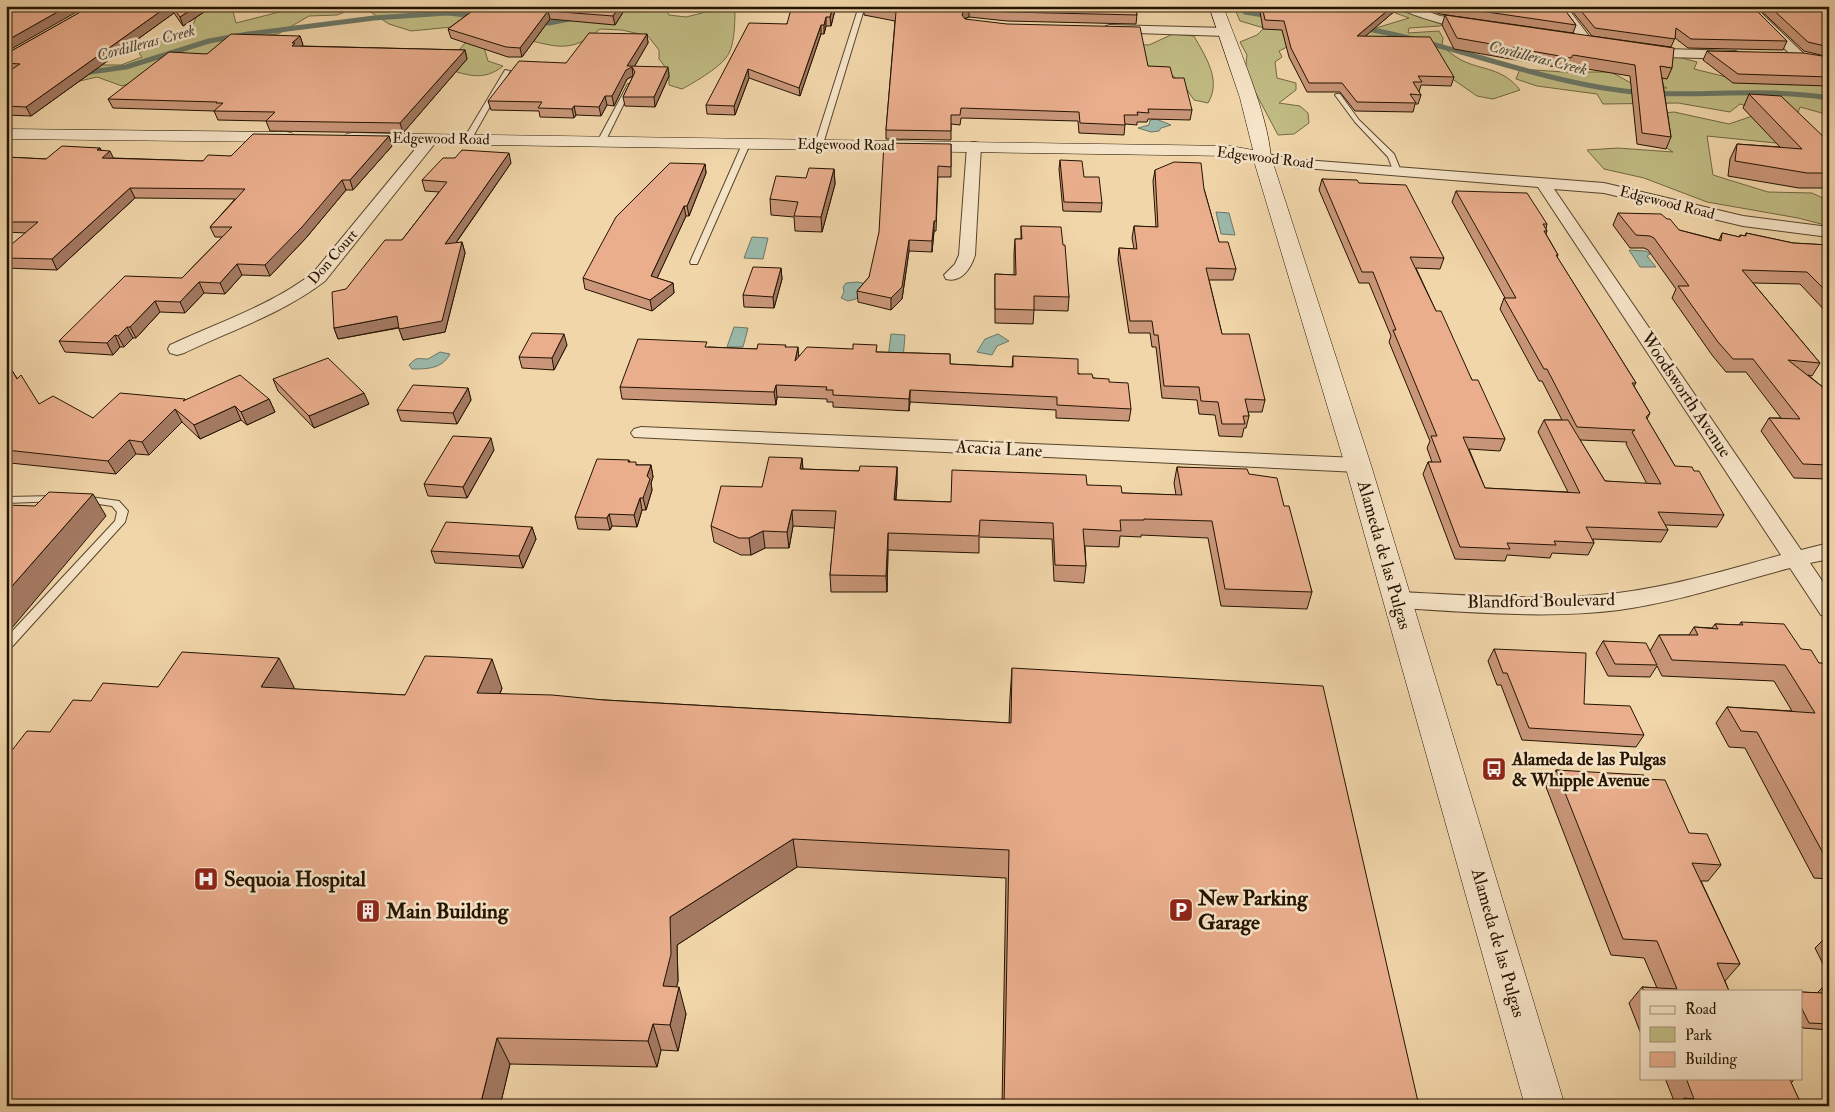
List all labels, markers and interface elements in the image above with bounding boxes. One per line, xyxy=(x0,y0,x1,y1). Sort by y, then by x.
water label: Cordilleras Creek xyxy=(95,20,198,66)
water label: Cordilleras Creek xyxy=(1487,36,1590,80)
street label: Edgewood Road xyxy=(392,129,490,149)
street label: Edgewood Road xyxy=(797,135,895,155)
street label: Edgewood Road xyxy=(1216,143,1315,173)
street label: Edgewood Road xyxy=(1617,182,1717,224)
street label: Don Court xyxy=(304,225,362,288)
street label: Woodsworth Avenue xyxy=(1635,327,1737,463)
street label: Acacia Lane xyxy=(954,435,1043,463)
street label: Alameda de las Pulgas xyxy=(1351,477,1416,632)
street label: Blandford Boulevard xyxy=(1467,588,1615,614)
place label: Alameda de las Pulgas & Whipple Avenue xyxy=(1511,748,1666,792)
bus stop icon: Alameda de las Pulgas & Whipple Avenue xyxy=(1481,756,1507,782)
street label: Alameda de las Pulgas xyxy=(1465,865,1530,1020)
hospital icon: Sequoia Hospital xyxy=(193,866,219,892)
place label: Sequoia Hospital xyxy=(224,866,367,893)
place label: New Parking Garage xyxy=(1197,885,1308,936)
parking icon: New Parking Garage xyxy=(1168,897,1194,923)
building icon: Main Building xyxy=(355,898,381,924)
place label: Main Building xyxy=(385,898,509,925)
legend xyxy=(1640,990,1802,1080)
text: Road xyxy=(1685,1000,1717,1019)
text: Park xyxy=(1685,1026,1712,1045)
text: Building xyxy=(1685,1050,1737,1069)

